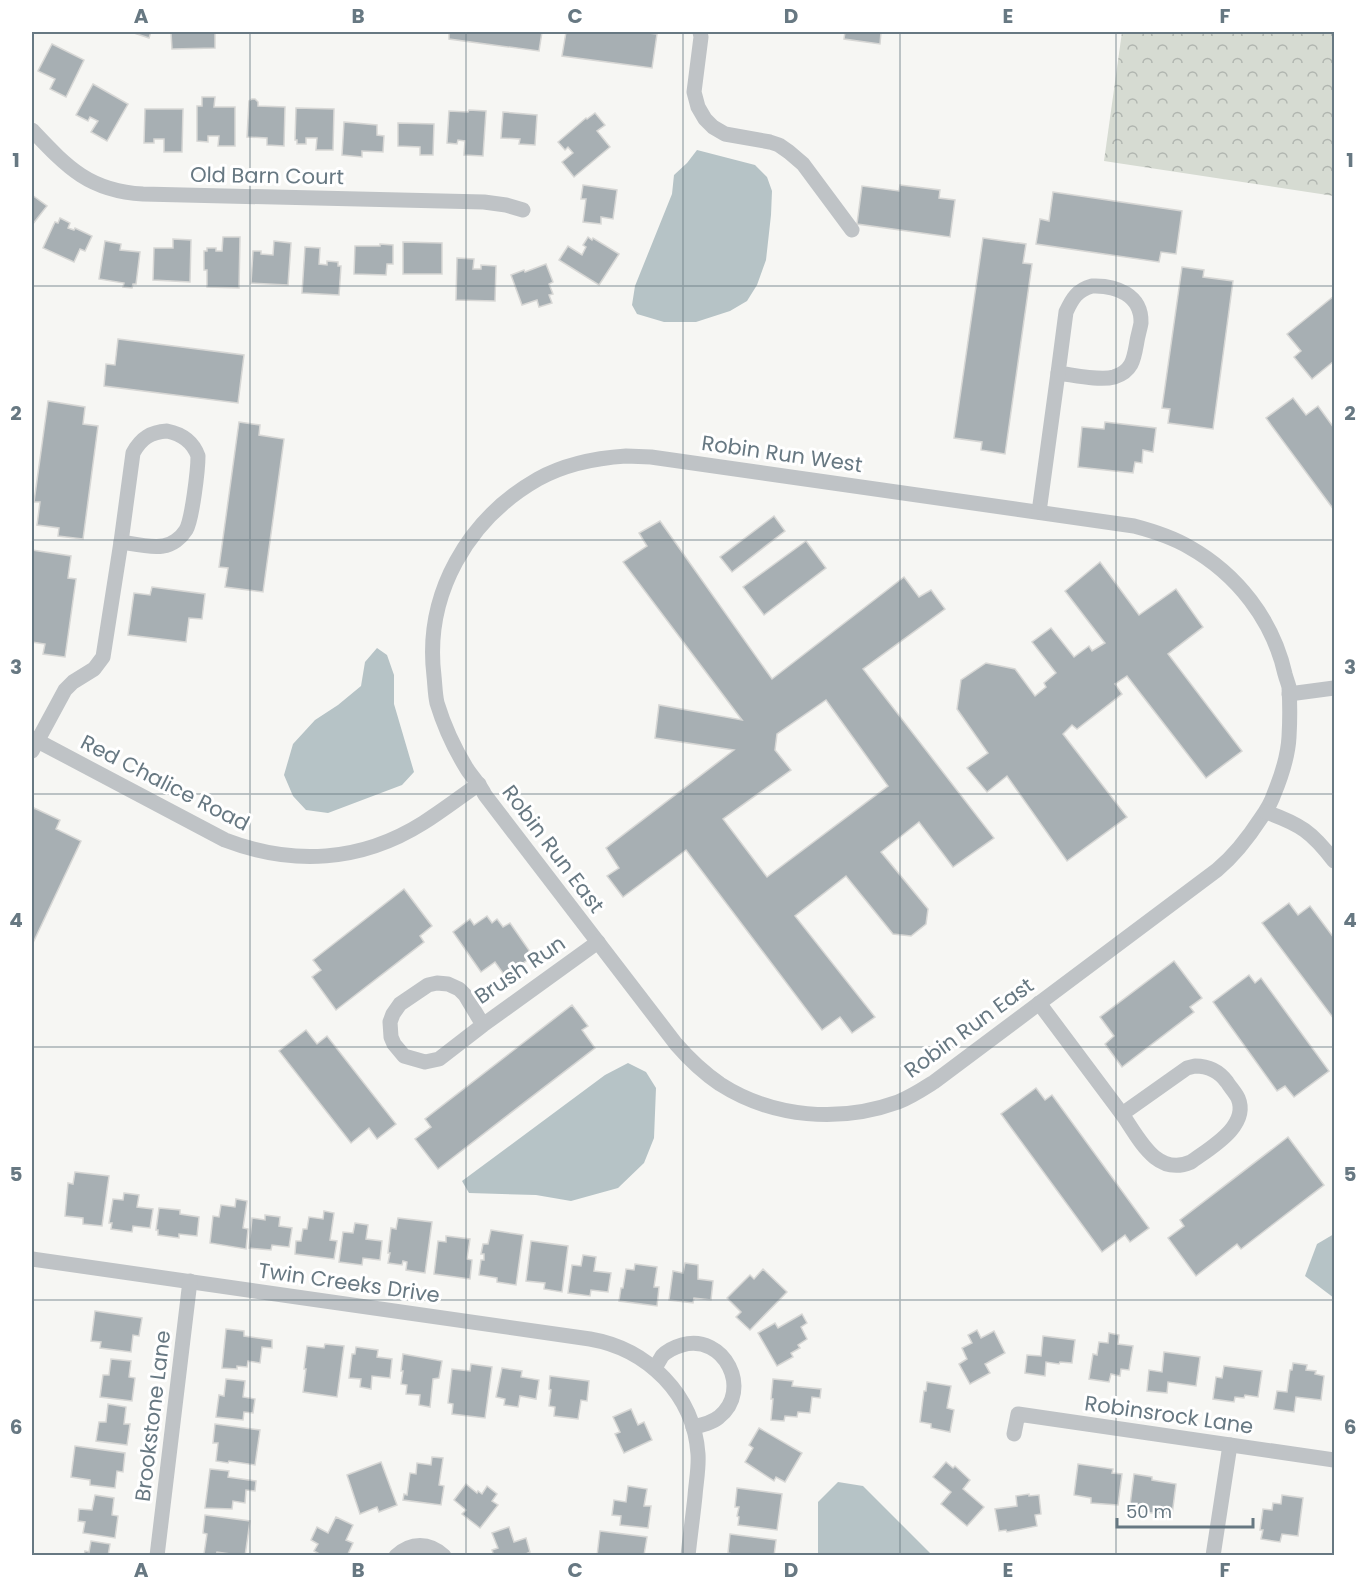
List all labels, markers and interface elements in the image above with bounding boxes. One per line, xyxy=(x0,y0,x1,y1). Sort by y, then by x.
text: A xyxy=(134,2,149,30)
text: B xyxy=(351,2,365,30)
text: C xyxy=(567,2,583,30)
text: D xyxy=(784,2,798,30)
text: E xyxy=(1003,2,1013,30)
text: F xyxy=(1220,2,1231,30)
text: 1 xyxy=(12,146,20,174)
text: 1 xyxy=(1346,146,1354,174)
street label: Old Barn Court xyxy=(190,160,344,191)
text: 2 xyxy=(10,399,22,427)
text: 2 xyxy=(1344,399,1356,427)
street label: Robin Run West xyxy=(700,428,864,479)
text: 3 xyxy=(10,653,22,681)
text: 3 xyxy=(1344,653,1356,681)
street label: Red Chalice Road xyxy=(76,727,255,838)
street label: Robin Run East xyxy=(496,779,611,919)
text: 4 xyxy=(9,906,23,934)
text: 4 xyxy=(1343,906,1357,934)
street label: Brush Run xyxy=(469,929,571,1011)
street label: Robin Run East xyxy=(898,971,1039,1084)
text: 5 xyxy=(10,1160,23,1188)
text: 5 xyxy=(1344,1160,1357,1188)
street label: Twin Creeks Drive xyxy=(256,1255,442,1310)
street label: Brookstone Lane xyxy=(128,1329,177,1503)
street label: Robinsrock Lane xyxy=(1083,1388,1255,1441)
text: 6 xyxy=(10,1413,22,1441)
text: 6 xyxy=(1344,1413,1356,1441)
scale bar xyxy=(1117,1491,1254,1529)
text: 50 m xyxy=(1126,1499,1172,1524)
text: A xyxy=(134,1556,149,1584)
text: B xyxy=(351,1556,365,1584)
text: C xyxy=(567,1556,583,1584)
text: D xyxy=(784,1556,798,1584)
text: E xyxy=(1003,1556,1013,1584)
text: F xyxy=(1220,1556,1231,1584)

